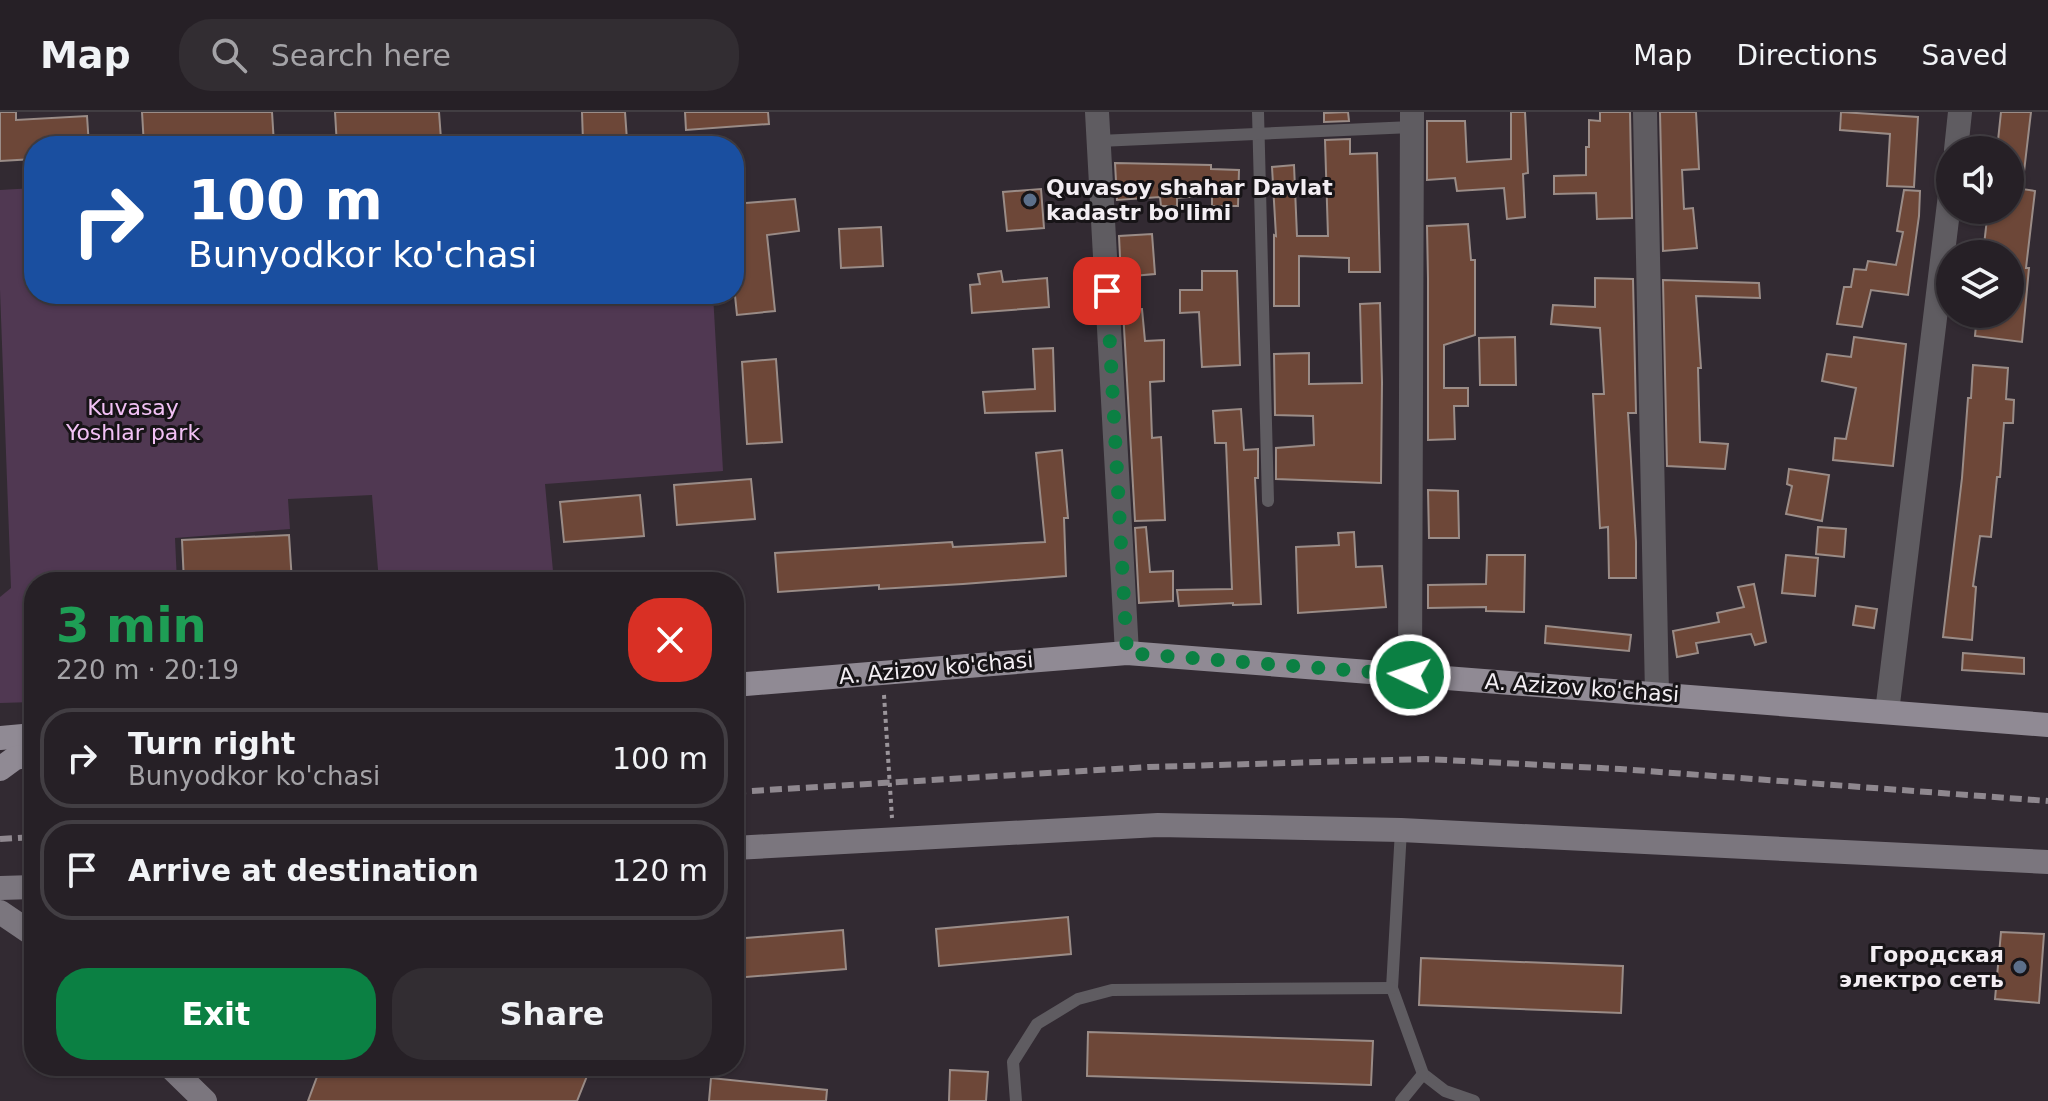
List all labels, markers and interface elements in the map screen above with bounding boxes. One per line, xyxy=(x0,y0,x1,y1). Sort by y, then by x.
search box xyxy=(179,19,739,91)
text: Map xyxy=(40,33,131,77)
icon: search xyxy=(207,33,251,77)
text: Search here xyxy=(271,38,451,73)
text: Map xyxy=(1633,39,1692,72)
text: Directions xyxy=(1736,39,1877,72)
text: Saved xyxy=(1921,39,2008,72)
map controls xyxy=(1936,136,2024,328)
button: sound xyxy=(1936,136,2024,224)
text: 100 m xyxy=(188,167,383,232)
icon: right xyxy=(56,168,160,272)
place label: Quvasoy shahar Davlat kadastr bo'limi xyxy=(1046,175,1333,225)
marker: Quvasoy shahar Davlat kadastr bo'limi xyxy=(1021,191,1039,209)
text: Bunyodkor ko'chasi xyxy=(188,234,537,275)
button: layers xyxy=(1936,240,2024,328)
pin xyxy=(1073,257,1141,325)
icon: arrive xyxy=(1085,269,1129,313)
park label: Kuvasay Yoshlar park xyxy=(65,395,200,445)
text: 3 min xyxy=(56,597,207,653)
button: close xyxy=(628,598,712,682)
position arrow xyxy=(1368,633,1452,717)
street label: A. Azizov ko'chasi xyxy=(838,647,1034,689)
text: 220 m · 20:19 xyxy=(56,655,239,685)
street label: A. Azizov ko'chasi xyxy=(1484,669,1680,707)
text: Turn right xyxy=(128,726,295,761)
icon: right xyxy=(60,736,104,780)
text: 100 m xyxy=(612,741,708,776)
text: Bunyodkor ko'chasi xyxy=(128,761,380,791)
icon: arrive xyxy=(60,848,104,892)
text: Arrive at destination xyxy=(128,853,479,888)
text: 120 m xyxy=(612,853,708,888)
place label: Городская электро сеть xyxy=(1839,942,2004,992)
marker: Городская электро сеть xyxy=(2011,958,2029,976)
button: Exit xyxy=(56,968,376,1060)
button: Share xyxy=(392,968,712,1060)

